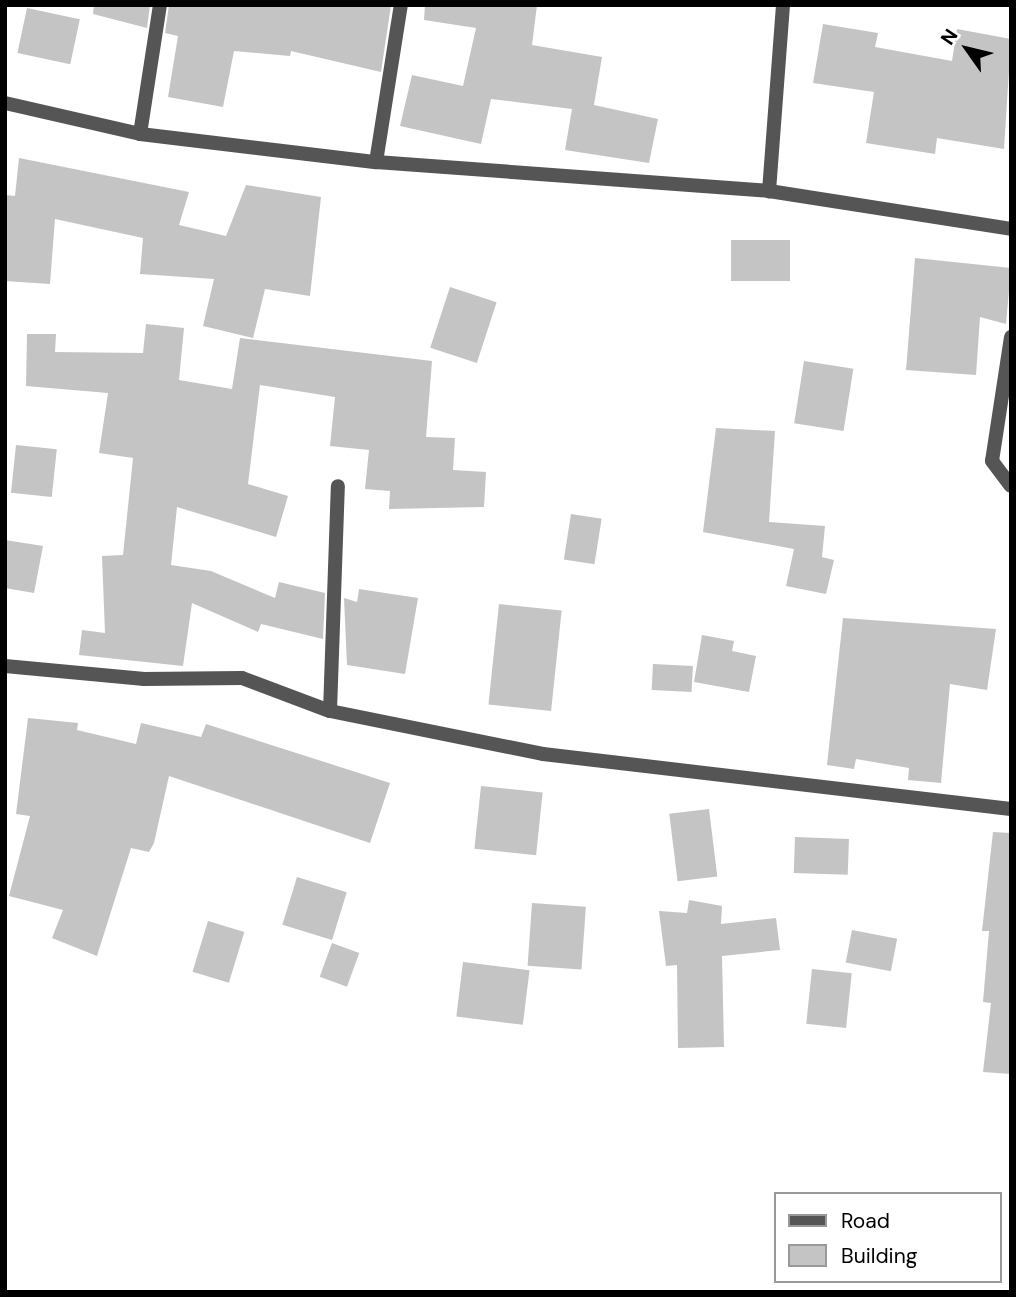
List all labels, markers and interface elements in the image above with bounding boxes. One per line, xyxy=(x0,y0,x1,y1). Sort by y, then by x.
north arrow xyxy=(932,14,1002,84)
text: N xyxy=(935,24,963,50)
legend xyxy=(774,1192,1002,1283)
text: Road xyxy=(841,1207,890,1235)
text: Building xyxy=(841,1242,917,1270)

